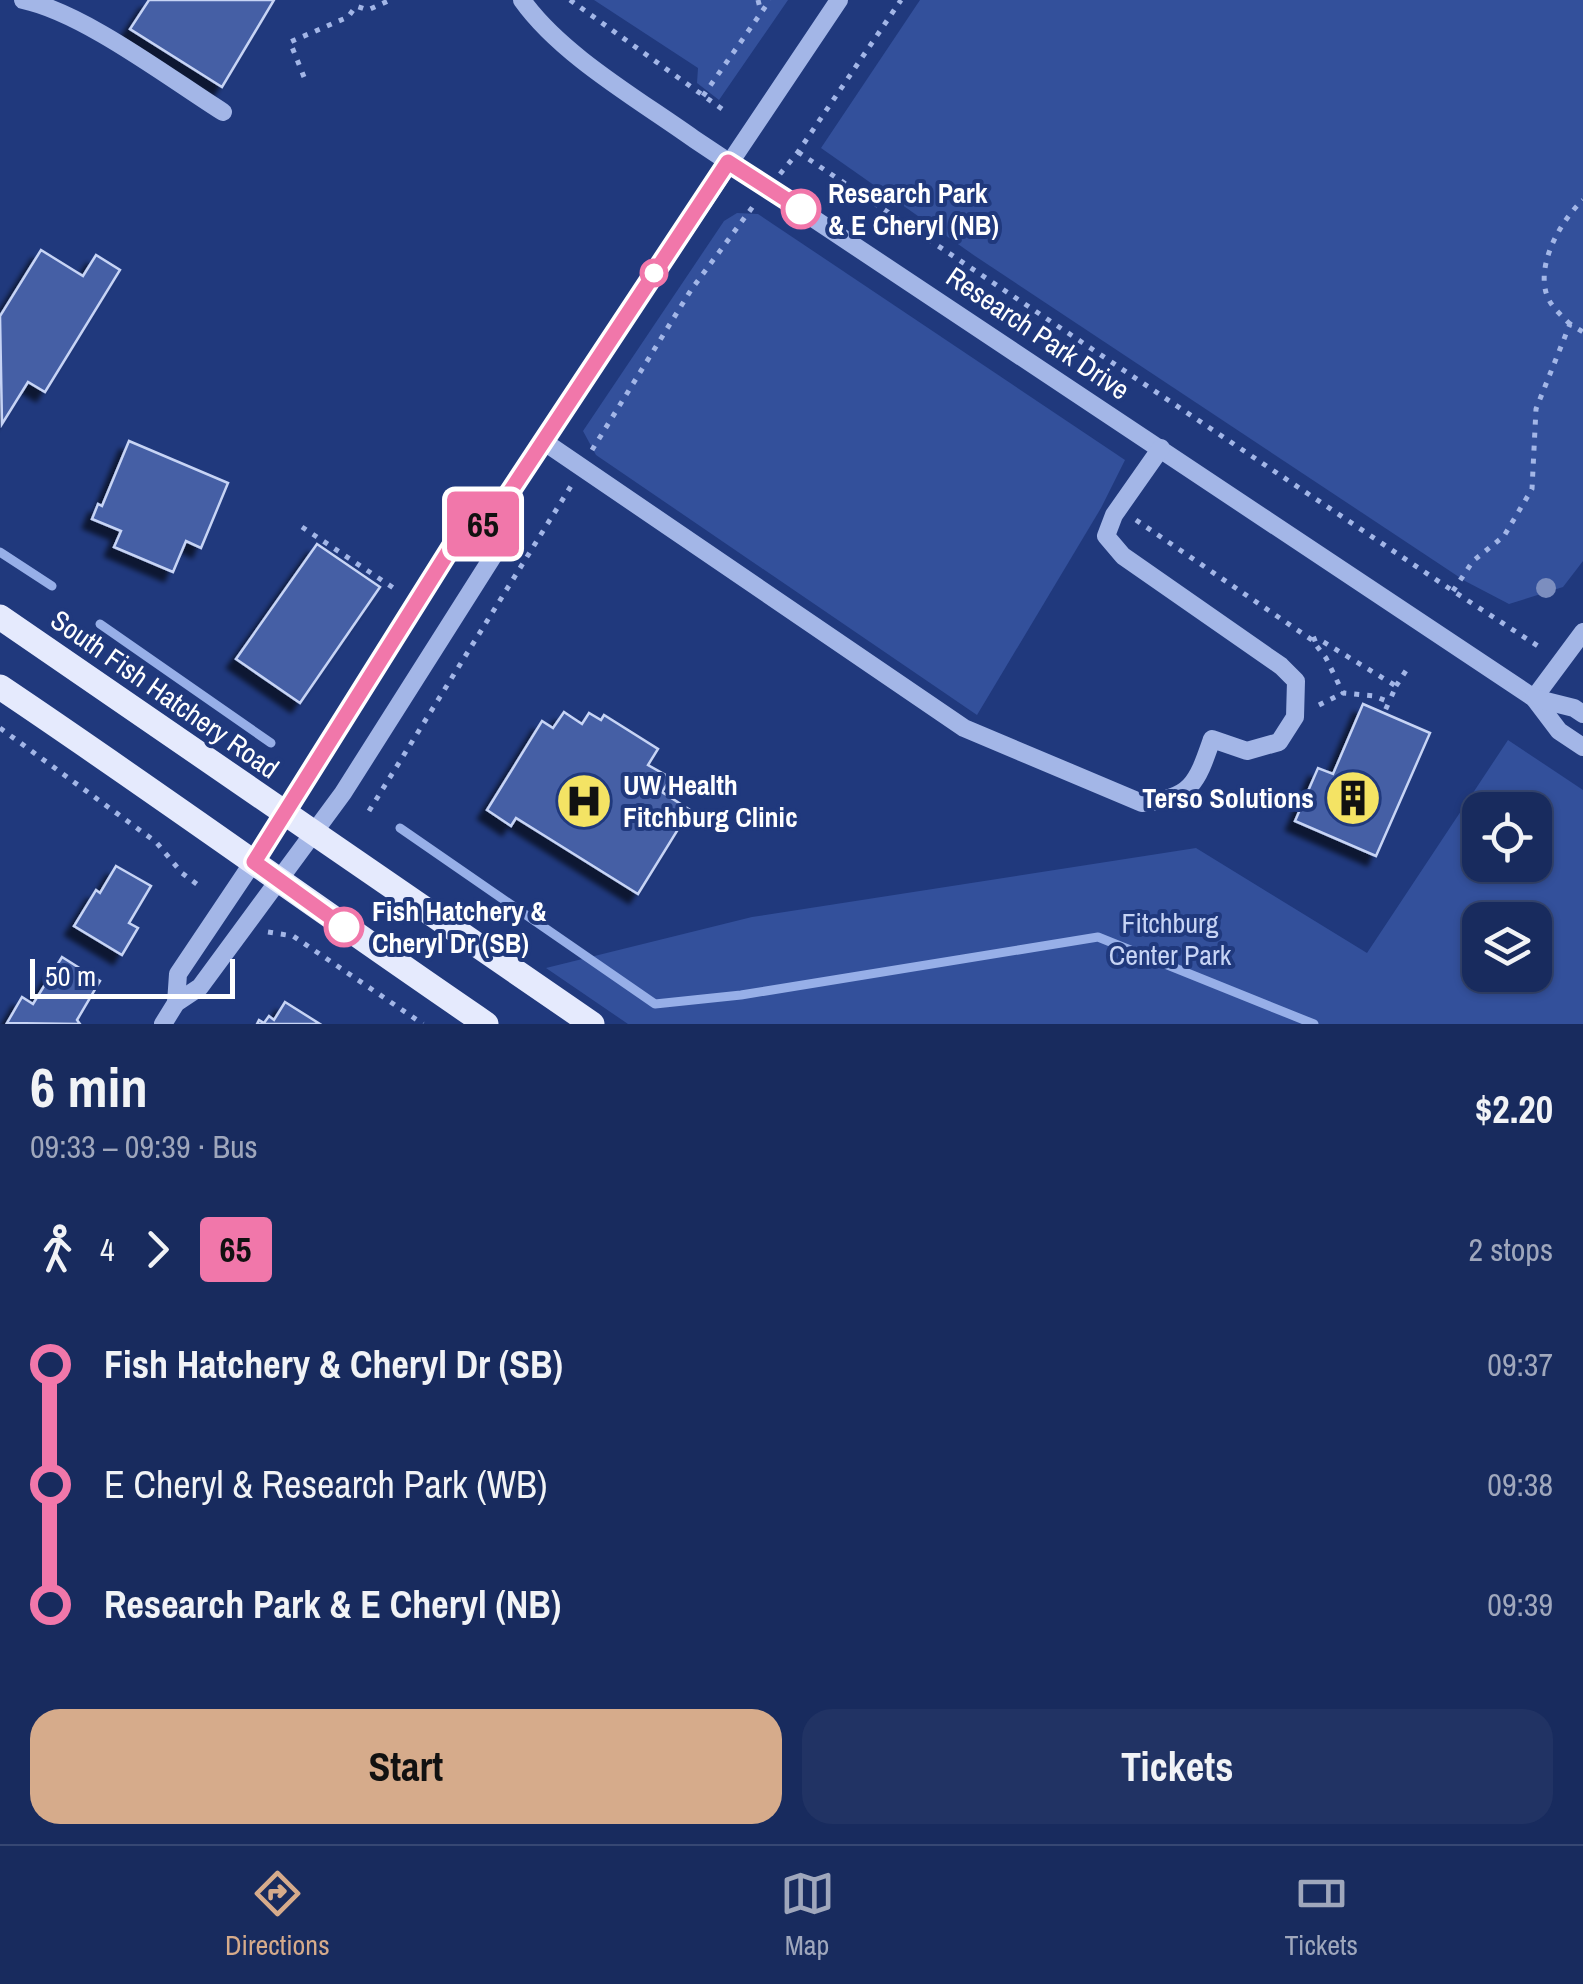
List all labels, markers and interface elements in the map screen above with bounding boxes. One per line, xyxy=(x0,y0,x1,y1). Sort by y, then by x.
place label: Research Park & E Cheryl (NB) xyxy=(828,174,999,244)
marker: Research Park & E Cheryl (NB) xyxy=(782,190,820,228)
street label: Research Park Drive xyxy=(939,258,1137,408)
unlabelled marker xyxy=(641,260,667,286)
line badge: 65 xyxy=(438,492,528,556)
text: 65 xyxy=(467,501,499,548)
street label: South Fish Hatchery Road xyxy=(43,601,287,787)
place label: UW Health Fitchburg Clinic xyxy=(623,766,798,836)
building icon: Terso Solutions xyxy=(1323,768,1383,828)
hospital icon: UW Health Fitchburg Clinic xyxy=(554,771,614,831)
place label: Terso Solutions xyxy=(1142,779,1314,817)
map controls xyxy=(1462,792,1552,992)
button: locate xyxy=(1462,792,1552,882)
place label: Fish Hatchery & Cheryl Dr (SB) xyxy=(372,892,547,962)
button: layers xyxy=(1462,902,1552,992)
park label: Fitchburg Center Park xyxy=(1109,904,1232,974)
marker: Fish Hatchery & Cheryl Dr (SB) xyxy=(325,908,363,946)
scale bar xyxy=(30,954,235,998)
text: 50 m xyxy=(45,957,96,995)
text: 6 min xyxy=(30,1050,148,1124)
text: $2.20 xyxy=(1475,1084,1553,1135)
text: 09:33 – 09:39 · Bus xyxy=(30,1125,258,1168)
icon: walk xyxy=(30,1222,85,1277)
icon: forward xyxy=(130,1222,185,1277)
text: 65 xyxy=(220,1226,252,1273)
text: 4 xyxy=(100,1228,115,1271)
text: 2 stops xyxy=(1468,1228,1553,1271)
text: Fish Hatchery & Cheryl Dr (SB) xyxy=(104,1339,563,1390)
text: 09:37 xyxy=(1487,1343,1553,1386)
text: E Cheryl & Research Park (WB) xyxy=(104,1459,547,1510)
text: 09:38 xyxy=(1487,1463,1553,1506)
text: Research Park & E Cheryl (NB) xyxy=(104,1579,561,1630)
text: 09:39 xyxy=(1487,1583,1553,1626)
button: Start xyxy=(30,1709,782,1824)
button: Tickets xyxy=(802,1709,1553,1824)
tab: Directions xyxy=(225,1866,330,1964)
tab: Map xyxy=(780,1866,835,1964)
tab: Tickets xyxy=(1284,1866,1358,1964)

